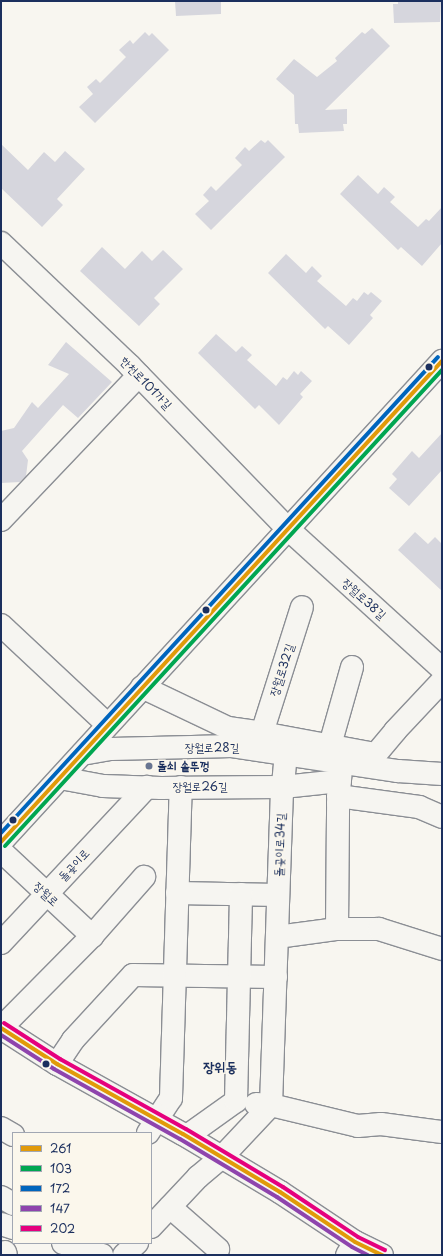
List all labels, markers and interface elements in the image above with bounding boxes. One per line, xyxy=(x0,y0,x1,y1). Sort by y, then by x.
street label: 한천로101가길 xyxy=(117,354,175,412)
unlabelled marker xyxy=(424,362,434,372)
street label: 장월로38길 xyxy=(339,576,389,622)
unlabelled marker xyxy=(201,605,211,615)
street label: 장월로32길 xyxy=(267,642,297,698)
street label: 장월로28길 xyxy=(185,741,239,755)
place label: 돌쇠 솥뚜껑 xyxy=(157,759,209,773)
marker: 돌쇠 솥뚜껑 xyxy=(144,761,154,771)
street label: 장월로26길 xyxy=(172,780,228,794)
street label: 돌곶이로34길 xyxy=(272,813,288,877)
unlabelled marker xyxy=(8,815,18,825)
street label: 돌곶이로 xyxy=(56,846,92,884)
street label: 장월로 xyxy=(30,879,62,909)
unlabelled marker xyxy=(41,1059,51,1069)
district label: 장위동 xyxy=(203,1059,237,1075)
legend xyxy=(12,1132,152,1244)
text: 261 xyxy=(50,1139,71,1157)
text: 103 xyxy=(50,1159,72,1177)
text: 172 xyxy=(50,1179,70,1197)
text: 147 xyxy=(50,1199,70,1217)
text: 202 xyxy=(50,1219,75,1237)

